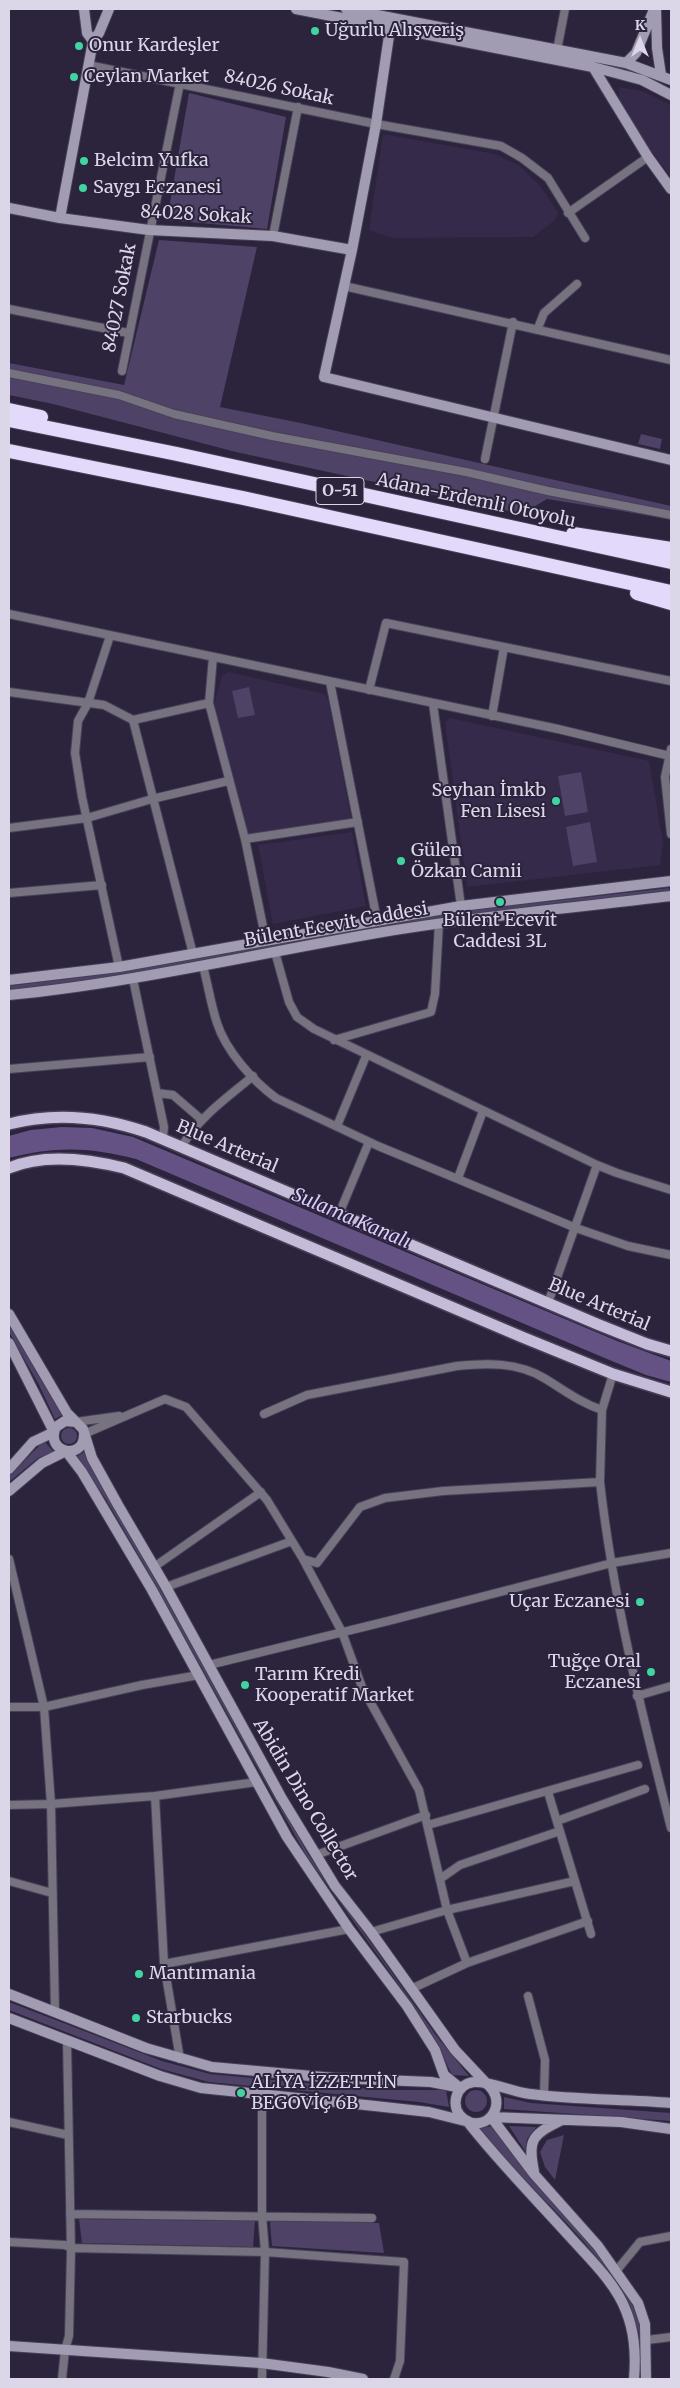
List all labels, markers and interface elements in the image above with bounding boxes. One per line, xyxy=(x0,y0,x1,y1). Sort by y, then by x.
north arrow xyxy=(615,15,665,65)
text: K xyxy=(635,16,645,34)
place label: Uğurlu Alışveriş xyxy=(325,20,464,42)
marker: Uğurlu Alışveriş xyxy=(309,25,321,37)
place label: Onur Kardeşler xyxy=(89,35,220,57)
marker: Onur Kardeşler xyxy=(73,40,85,52)
place label: Ceylan Market xyxy=(84,66,209,88)
street label: 84026 Sokak xyxy=(222,66,336,110)
marker: Ceylan Market xyxy=(68,71,80,83)
place label: Belcim Yufka xyxy=(94,150,209,172)
marker: Belcim Yufka xyxy=(78,155,90,167)
place label: Saygı Eczanesi xyxy=(93,177,221,199)
marker: Saygı Eczanesi xyxy=(77,182,89,194)
street label: 84028 Sokak xyxy=(140,201,252,229)
street label: 84027 Sokak xyxy=(99,242,141,354)
street label: Adana-Erdemli Otoyolu xyxy=(374,469,578,533)
road number: O-51 xyxy=(316,478,364,504)
place label: Seyhan İmkb Fen Lisesi xyxy=(432,780,546,822)
marker: Seyhan İmkb Fen Lisesi xyxy=(550,795,562,807)
place label: Gülen Özkan Camii xyxy=(411,840,522,882)
marker: Gülen Özkan Camii xyxy=(395,855,407,867)
marker: Bülent Ecevit Caddesi 3L xyxy=(494,896,506,908)
street label: Bülent Ecevit Caddesi xyxy=(243,898,429,952)
place label: Bülent Ecevit Caddesi 3L xyxy=(443,910,557,952)
street label: Blue Arterial xyxy=(173,1116,281,1178)
water label: Sulama Kanalı xyxy=(288,1184,414,1254)
street label: Blue Arterial xyxy=(545,1274,653,1336)
place label: Uçar Eczanesi xyxy=(509,1591,630,1613)
marker: Uçar Eczanesi xyxy=(634,1596,646,1608)
place label: Tuğçe Oral Eczanesi xyxy=(548,1651,641,1694)
place label: Tarım Kredi Kooperatif Market xyxy=(255,1664,414,1706)
marker: Tuğçe Oral Eczanesi xyxy=(645,1666,657,1678)
marker: Tarım Kredi Kooperatif Market xyxy=(239,1679,251,1691)
street label: Abidin Dino Collector xyxy=(248,1715,362,1885)
place label: Mantımania xyxy=(149,1963,256,1985)
marker: Mantımania xyxy=(133,1968,145,1980)
place label: Starbucks xyxy=(146,2007,232,2029)
marker: Starbucks xyxy=(130,2012,142,2024)
place label: ALİYA İZZETTİN BEGOVİÇ 6B xyxy=(251,2072,397,2114)
marker: ALİYA İZZETTİN BEGOVİÇ 6B xyxy=(235,2087,247,2099)

